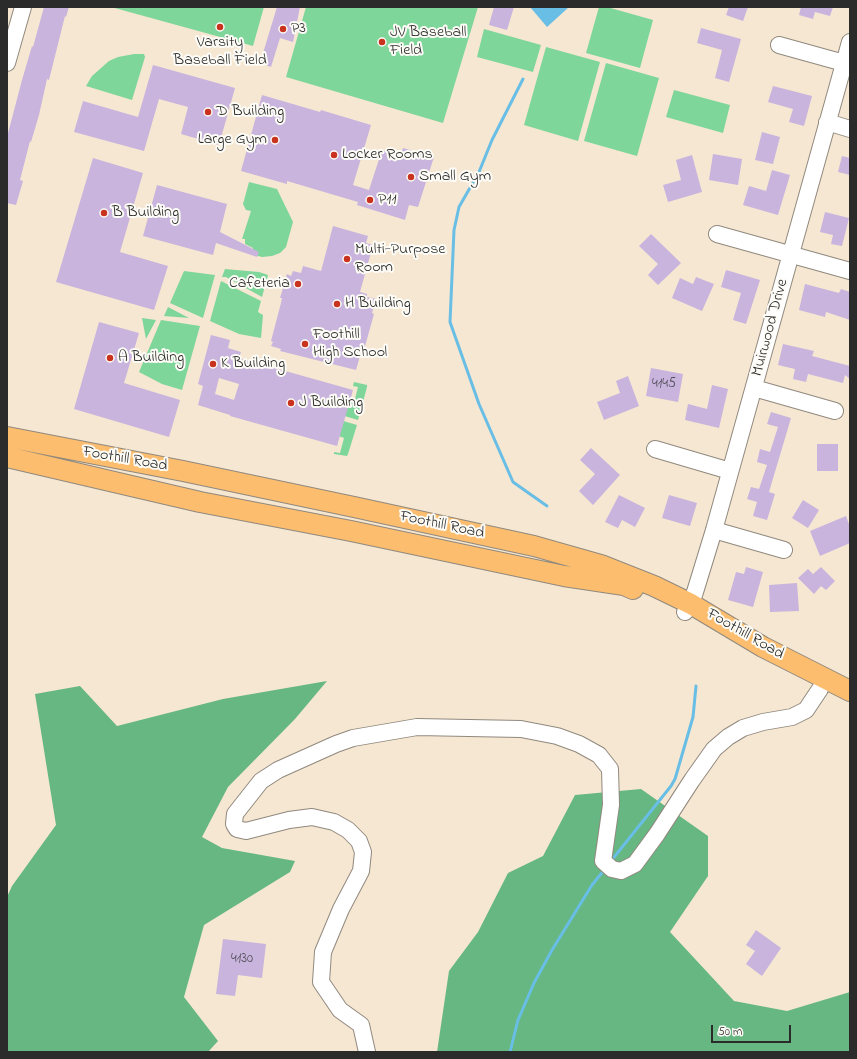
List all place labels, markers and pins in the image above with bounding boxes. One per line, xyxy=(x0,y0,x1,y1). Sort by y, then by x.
place label: P3 xyxy=(291,19,306,39)
marker: Varsity Baseball Field xyxy=(215,22,225,32)
place label: JV Baseball Field xyxy=(390,23,467,61)
marker: P3 xyxy=(278,24,288,34)
place label: Varsity Baseball Field xyxy=(173,33,267,71)
marker: JV Baseball Field xyxy=(377,37,387,47)
place label: D Building xyxy=(216,102,284,122)
marker: D Building xyxy=(203,107,213,117)
place label: Large Gym xyxy=(198,130,267,150)
marker: Large Gym xyxy=(270,135,280,145)
place label: Locker Rooms xyxy=(342,145,433,165)
marker: Locker Rooms xyxy=(329,150,339,160)
place label: Small Gym xyxy=(419,167,491,187)
marker: Small Gym xyxy=(406,172,416,182)
place label: P11 xyxy=(378,190,396,210)
marker: P11 xyxy=(365,195,375,205)
place label: B Building xyxy=(112,203,179,223)
marker: B Building xyxy=(99,208,109,218)
place label: Multi-Purpose Room xyxy=(355,240,445,278)
marker: Multi-Purpose Room xyxy=(342,254,352,264)
place label: Cafeteria xyxy=(229,274,290,294)
marker: Cafeteria xyxy=(293,279,303,289)
place label: H Building xyxy=(345,294,411,314)
marker: H Building xyxy=(332,299,342,309)
place label: Foothill High School xyxy=(313,325,387,363)
marker: Foothill High School xyxy=(300,339,310,349)
place label: A Building xyxy=(118,348,184,368)
marker: A Building xyxy=(105,353,115,363)
place label: K Building xyxy=(221,354,285,374)
marker: K Building xyxy=(208,359,218,369)
place label: J Building xyxy=(299,393,363,413)
marker: J Building xyxy=(286,398,296,408)

